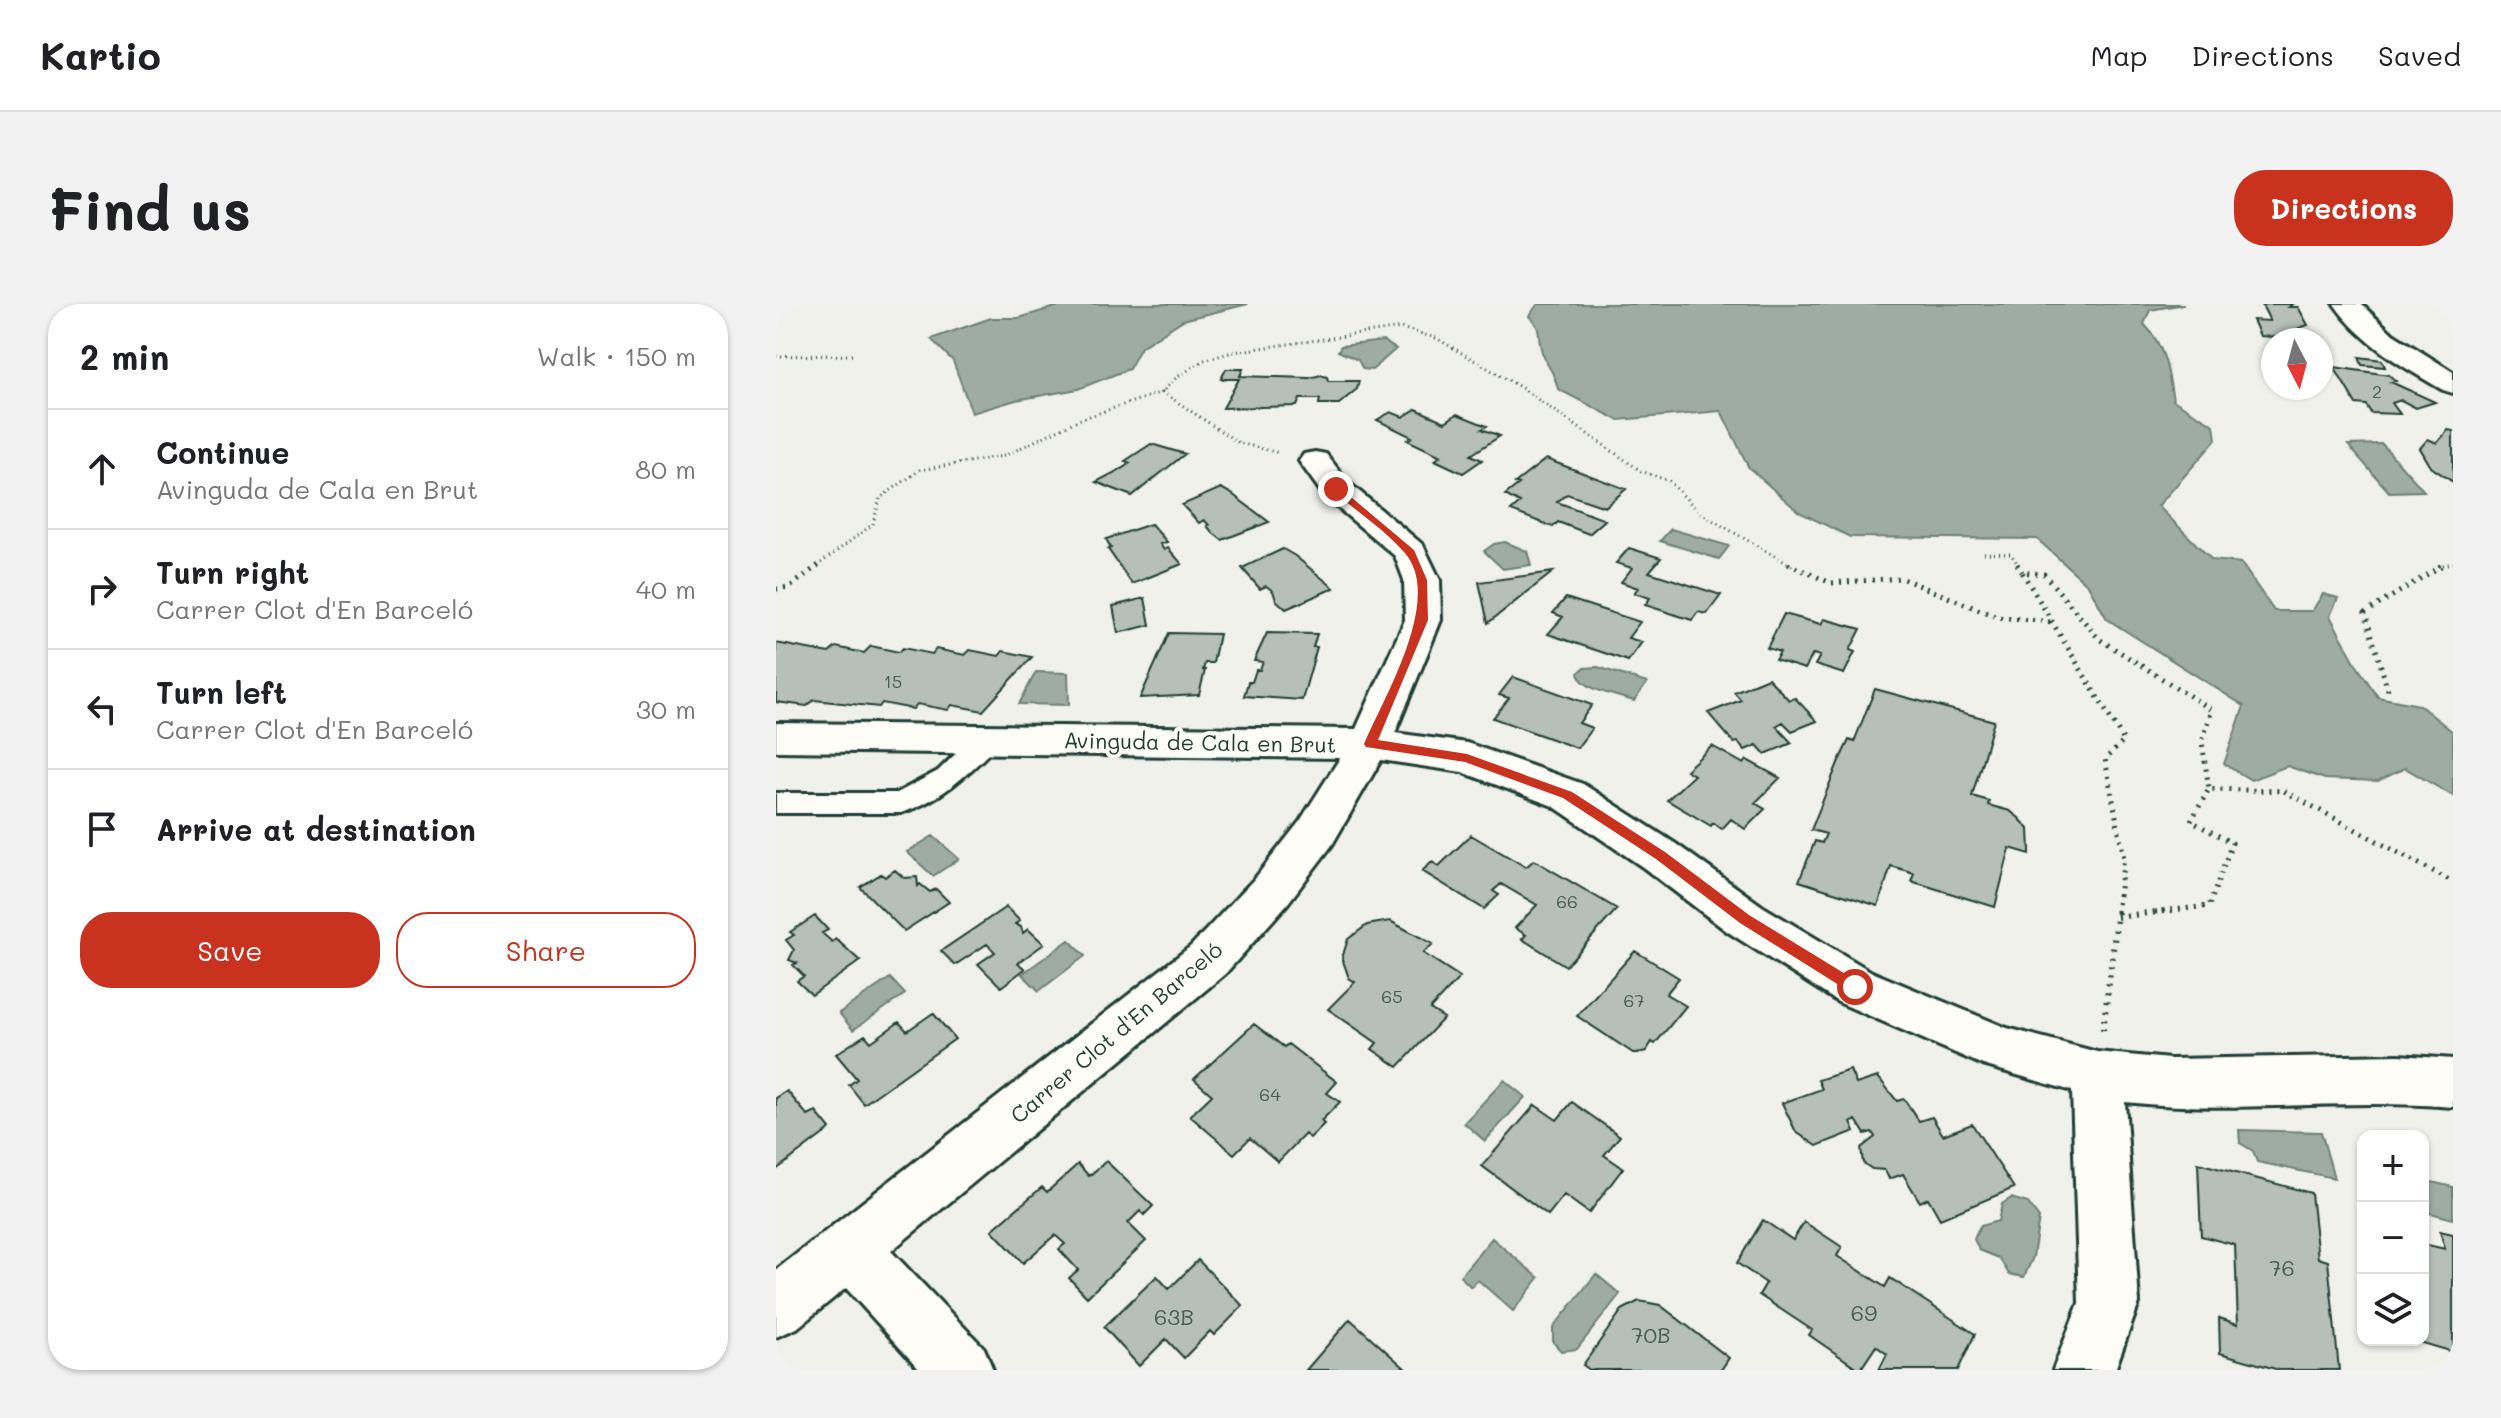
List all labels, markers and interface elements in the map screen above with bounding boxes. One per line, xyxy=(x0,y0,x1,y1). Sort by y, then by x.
text: Kartio xyxy=(40,30,161,80)
text: Map xyxy=(2091,37,2148,73)
text: Directions xyxy=(2192,37,2334,73)
text: Saved xyxy=(2378,37,2461,73)
button: Directions xyxy=(2234,170,2453,246)
text: Find us xyxy=(48,172,251,245)
north arrow xyxy=(2261,328,2333,400)
text: 2 min xyxy=(80,334,169,379)
text: Walk · 150 m xyxy=(537,339,696,373)
house number: 2 xyxy=(2372,379,2382,403)
text: Continue xyxy=(156,432,289,472)
icon: ahead xyxy=(80,447,124,491)
text: 80 m xyxy=(635,452,696,486)
route end xyxy=(1318,471,1354,507)
text: Avinguda de Cala en Brut xyxy=(156,472,478,506)
text: Turn right xyxy=(156,552,309,592)
icon: right xyxy=(80,567,124,611)
text: 40 m xyxy=(636,572,696,606)
text: Carrer Clot d'En Barceló xyxy=(156,592,473,626)
house number: 15 xyxy=(884,669,902,693)
text: Turn left xyxy=(156,672,287,712)
icon: left xyxy=(80,687,124,731)
text: 30 m xyxy=(636,692,696,726)
text: Carrer Clot d'En Barceló xyxy=(156,712,473,746)
street label: Avinguda de Cala en Brut xyxy=(1063,725,1337,759)
icon: arrive xyxy=(80,807,124,851)
text: Arrive at destination xyxy=(156,809,476,849)
house number: 66 xyxy=(1556,889,1578,913)
button: Save xyxy=(80,912,380,988)
button: Share xyxy=(396,912,696,988)
street label: Carrer Clot d'En Barceló xyxy=(1004,935,1228,1129)
route start xyxy=(1837,969,1873,1005)
house number: 65 xyxy=(1381,984,1403,1008)
house number: 67 xyxy=(1624,988,1644,1012)
house number: 64 xyxy=(1259,1082,1281,1106)
map controls xyxy=(2357,1130,2429,1346)
button: + xyxy=(2357,1130,2429,1202)
button: − xyxy=(2357,1202,2429,1274)
house number: 76 xyxy=(2269,1253,2295,1282)
button: layers xyxy=(2357,1274,2429,1346)
house number: 69 xyxy=(1851,1298,1877,1327)
house number: 63B xyxy=(1154,1302,1194,1331)
house number: 70B xyxy=(1631,1320,1671,1349)

